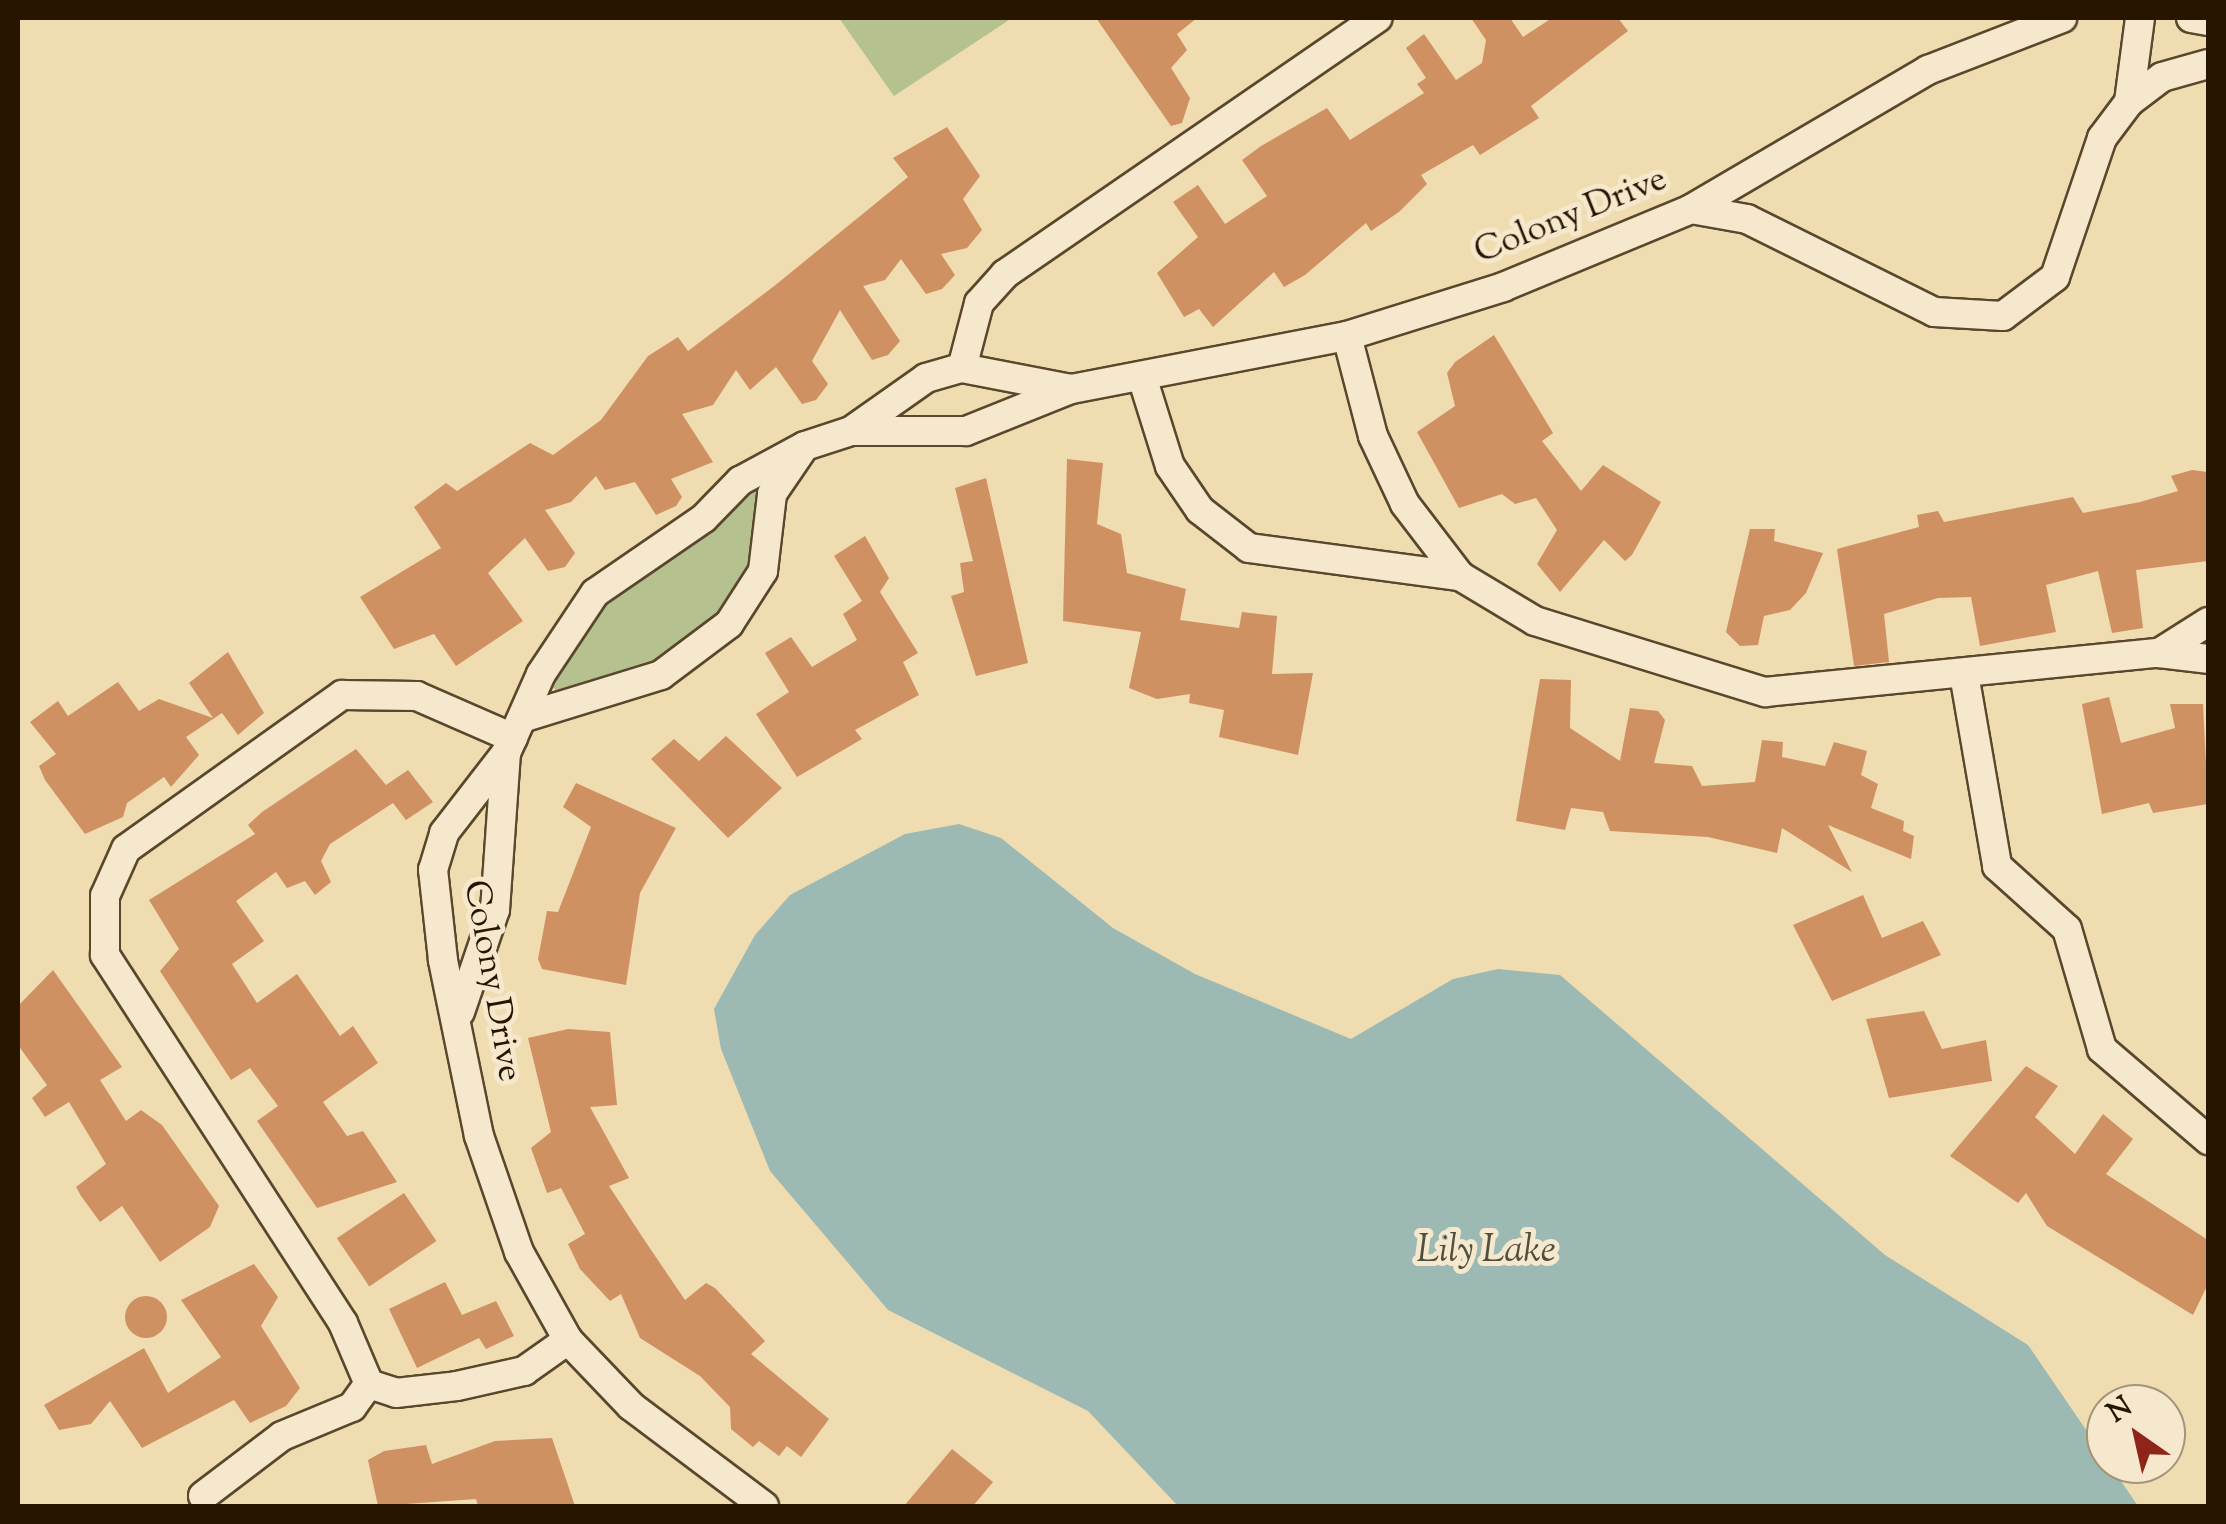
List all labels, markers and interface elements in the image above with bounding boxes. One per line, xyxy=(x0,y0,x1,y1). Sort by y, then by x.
street label: Colony Drive xyxy=(1469,159,1673,275)
street label: Colony Drive xyxy=(453,877,529,1085)
water label: Lily Lake xyxy=(1416,1230,1556,1276)
north arrow xyxy=(2086,1384,2186,1484)
text: N xyxy=(2100,1388,2141,1434)

